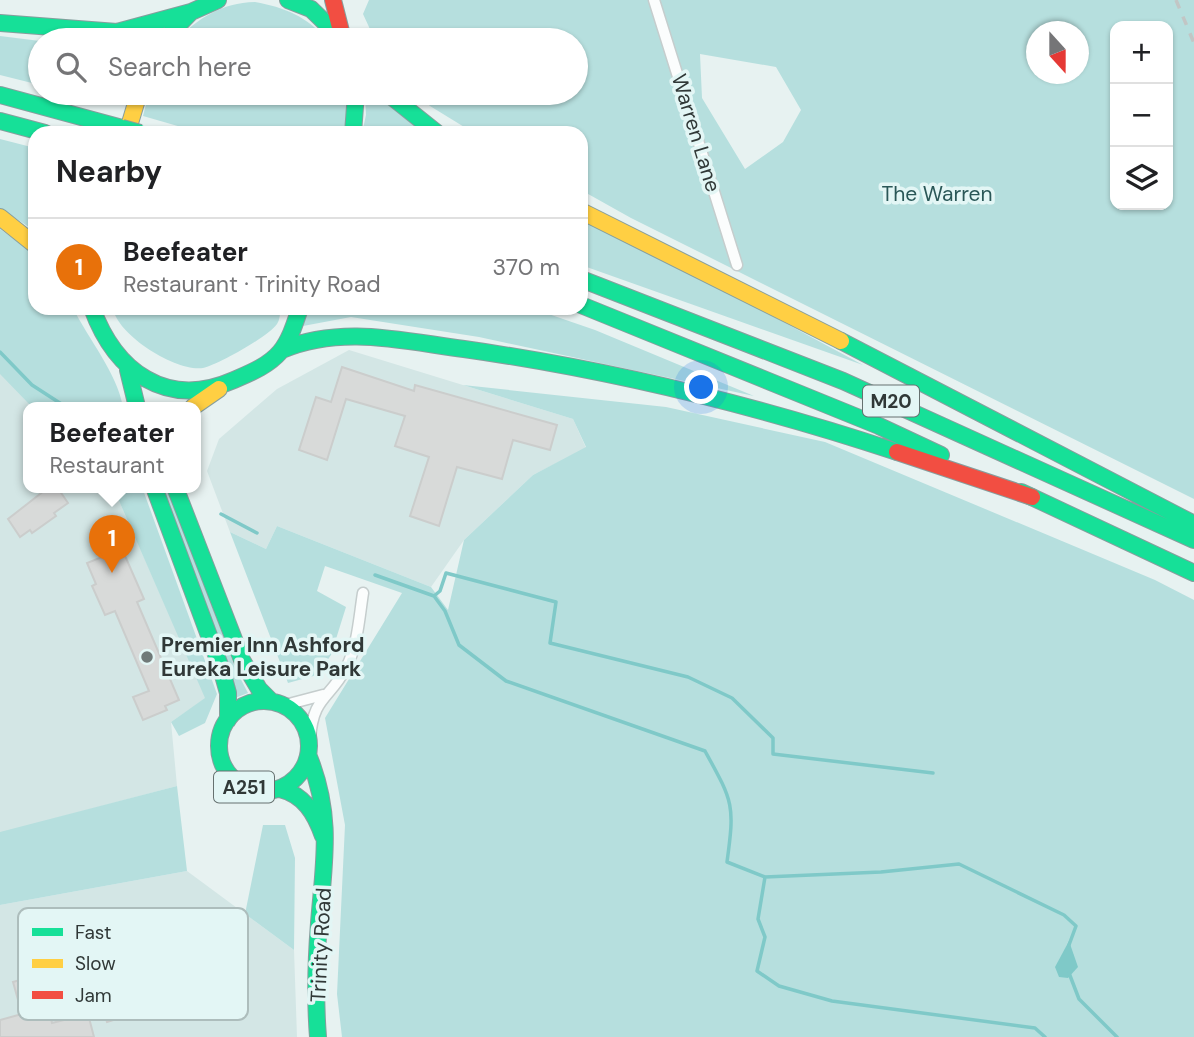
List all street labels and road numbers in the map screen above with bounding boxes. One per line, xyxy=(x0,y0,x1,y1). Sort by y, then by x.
street label: Warren Lane xyxy=(665,71,727,195)
road number: M20 xyxy=(863,386,919,416)
road number: A251 xyxy=(214,772,274,802)
street label: Trinity Road xyxy=(304,887,338,1003)

